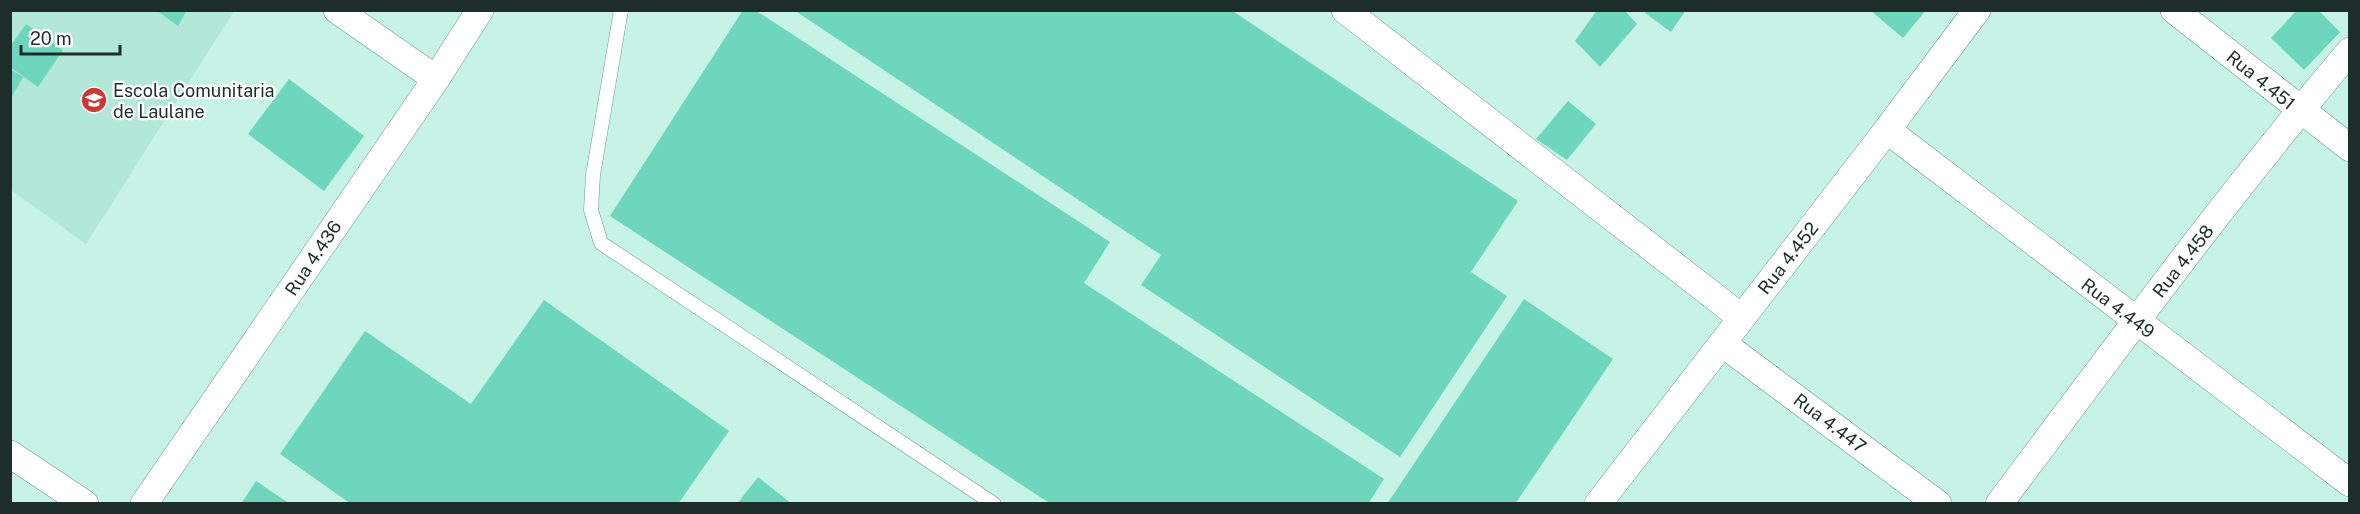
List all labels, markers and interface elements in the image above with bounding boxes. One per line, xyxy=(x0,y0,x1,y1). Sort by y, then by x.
scale bar xyxy=(21,18,120,56)
text: 20 m xyxy=(30,28,72,49)
street label: Rua 4.451 xyxy=(2222,46,2300,114)
place label: Escola Comunitaria de Laulane xyxy=(113,80,275,122)
school or university icon: Escola Comunitaria de Laulane xyxy=(79,85,109,115)
street label: Rua 4.436 xyxy=(280,217,346,299)
street label: Rua 4.452 xyxy=(1753,218,1823,298)
street label: Rua 4.458 xyxy=(2148,220,2218,302)
street label: Rua 4.449 xyxy=(2077,274,2159,342)
street label: Rua 4.447 xyxy=(1790,389,1870,457)

